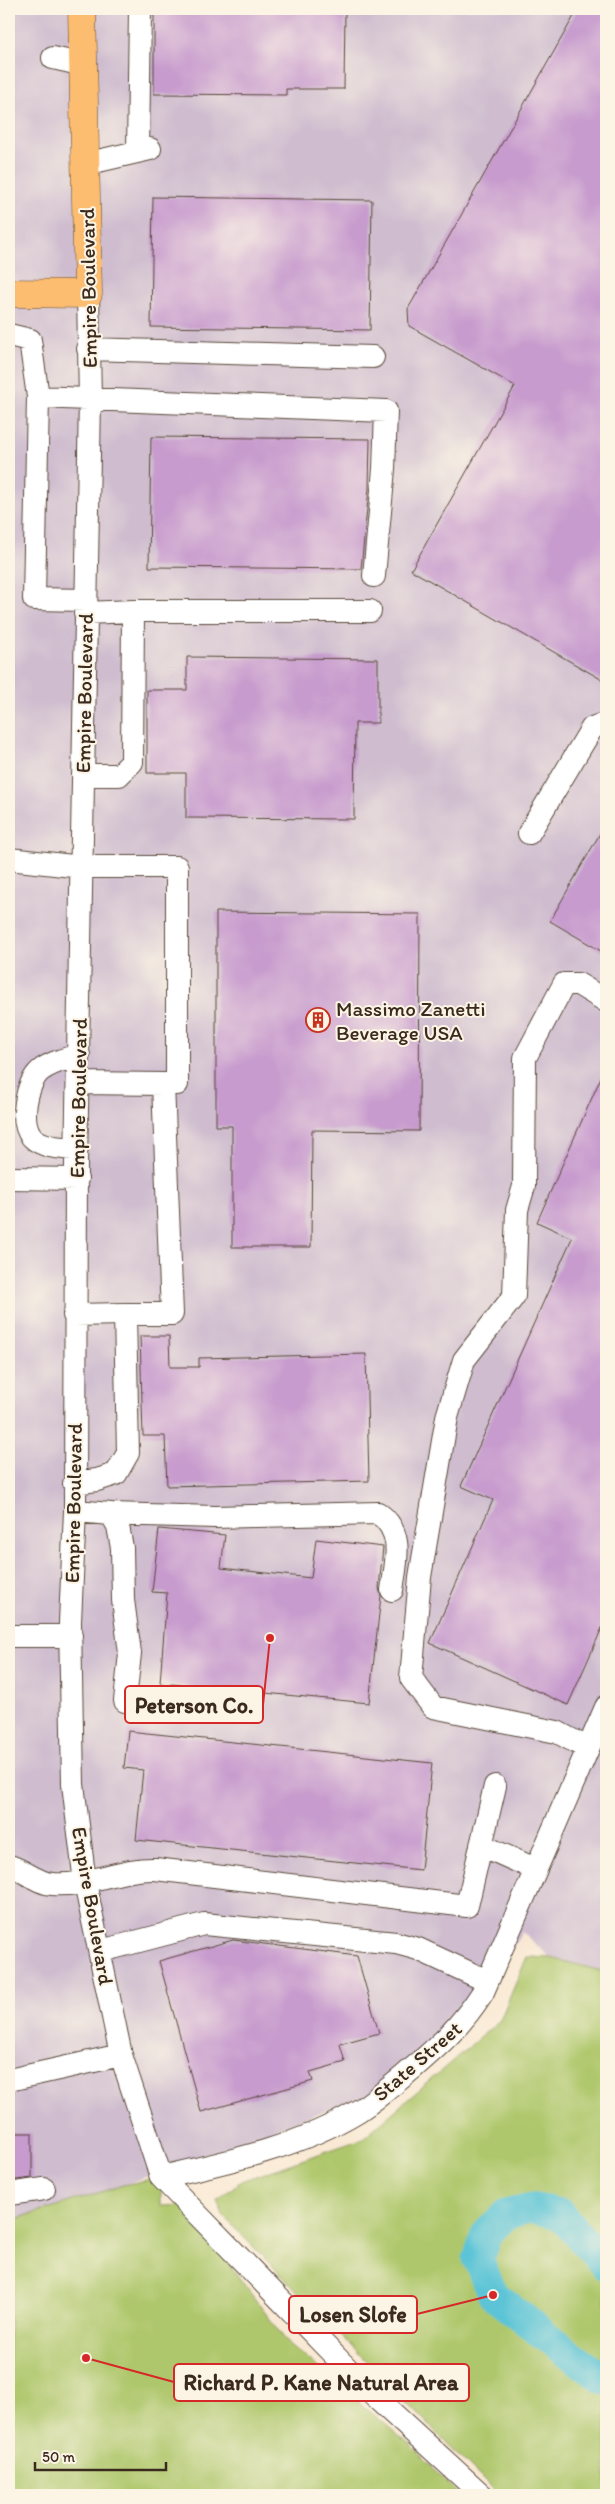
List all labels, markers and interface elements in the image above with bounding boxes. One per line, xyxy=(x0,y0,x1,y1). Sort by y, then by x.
street label: Empire Boulevard xyxy=(74,207,102,368)
street label: Empire Boulevard xyxy=(70,612,98,773)
place label: Massimo Zanetti Beverage USA xyxy=(336,996,486,1045)
building icon: Massimo Zanetti Beverage USA xyxy=(305,1007,331,1033)
street label: Empire Boulevard xyxy=(64,1017,92,1178)
street label: Empire Boulevard xyxy=(59,1422,87,1583)
callout: Peterson Co. xyxy=(125,1686,263,1723)
text: Peterson Co. xyxy=(135,1692,253,1719)
street label: Empire Boulevard xyxy=(67,1825,119,1988)
street label: State Street xyxy=(368,2016,467,2106)
callout: Losen Slofe xyxy=(289,2296,417,2333)
text: Losen Slofe xyxy=(299,2301,407,2328)
callout: Richard P. Kane Natural Area xyxy=(174,2364,469,2401)
text: Richard P. Kane Natural Area xyxy=(184,2369,459,2396)
scale bar xyxy=(35,2439,166,2471)
text: 50 m xyxy=(42,2448,75,2466)

